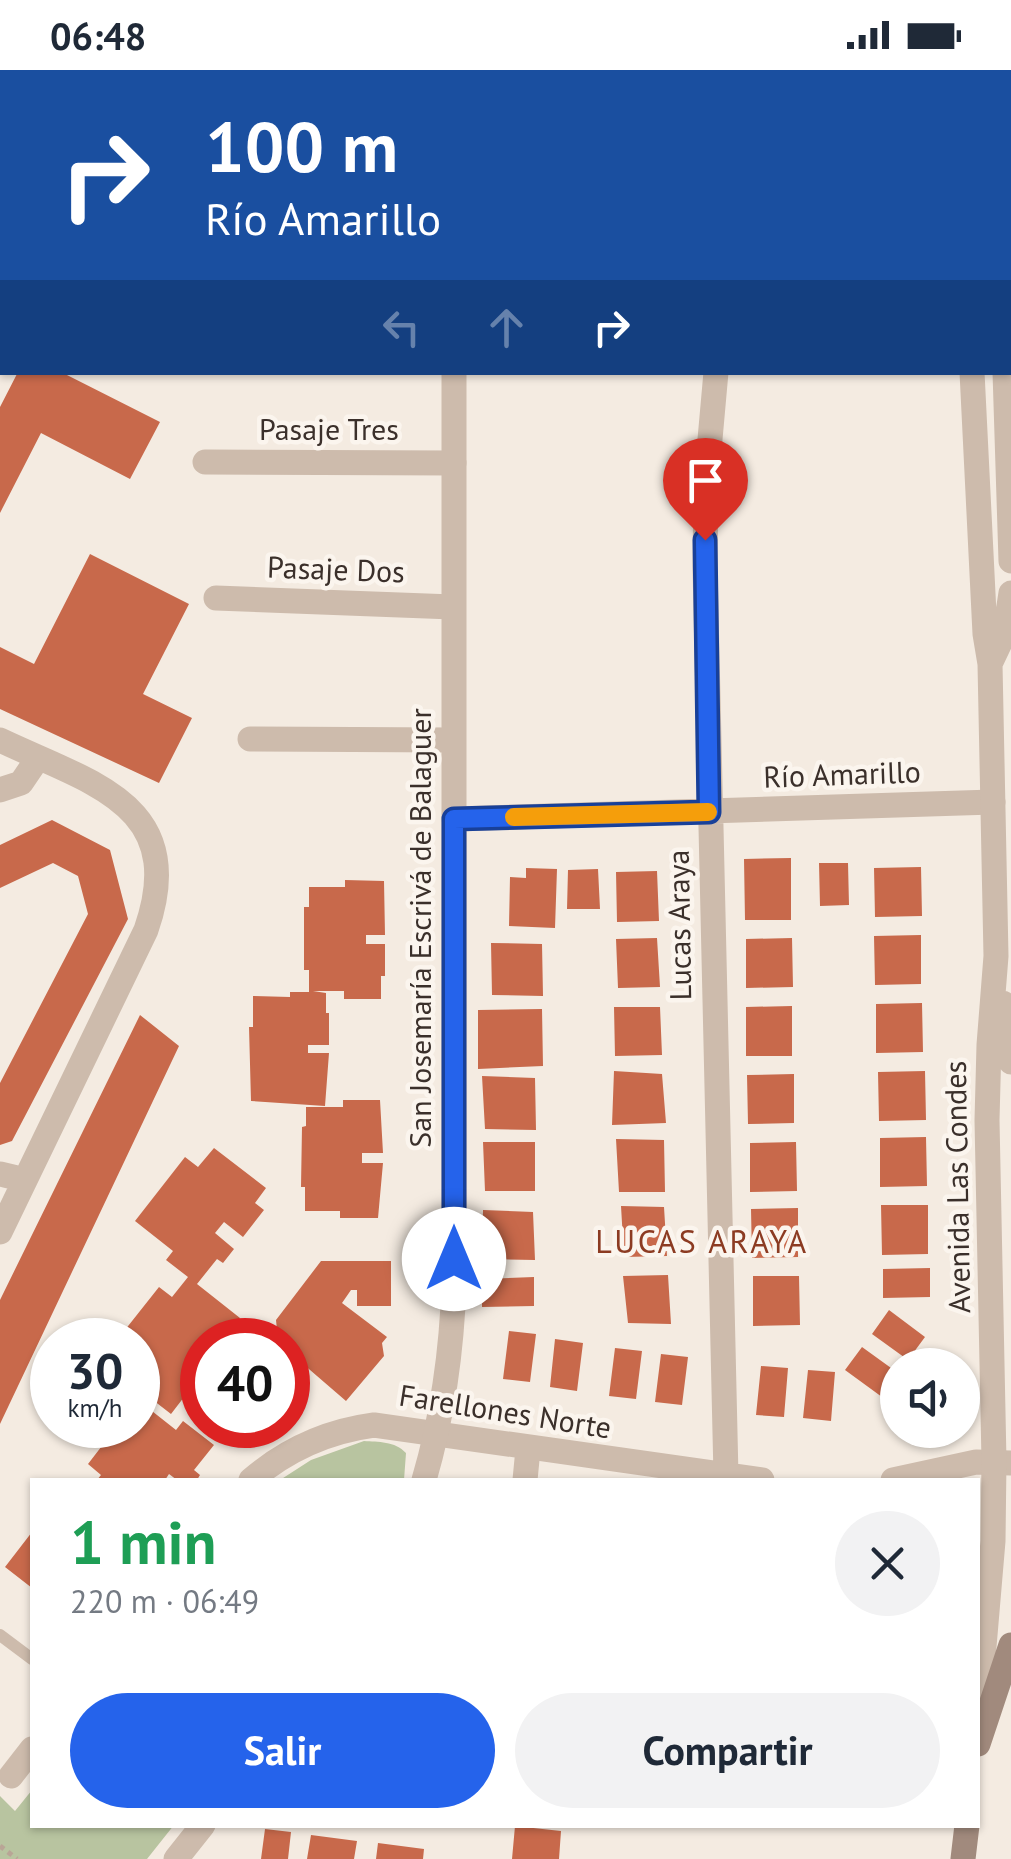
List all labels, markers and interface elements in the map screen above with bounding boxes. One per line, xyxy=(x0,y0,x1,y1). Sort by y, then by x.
text: 06:48 xyxy=(50,11,146,60)
text: 100 m xyxy=(205,101,398,191)
icon: right xyxy=(40,110,170,240)
text: Río Amarillo xyxy=(205,189,441,247)
icon: left xyxy=(374,300,429,355)
icon: ahead xyxy=(479,300,534,355)
icon: right xyxy=(584,300,639,355)
street label: Pasaje Tres xyxy=(259,409,399,448)
pin xyxy=(663,438,748,541)
icon: arrive xyxy=(678,453,733,508)
street label: Pasaje Dos xyxy=(267,547,406,590)
street label: San Josemaría Escrivá de Balaguer xyxy=(400,708,439,1148)
street label: Río Amarillo xyxy=(763,751,921,796)
street label: Lucas Araya xyxy=(658,849,699,1001)
street label: Avenida Las Condes xyxy=(935,1061,978,1314)
position arrow xyxy=(402,1207,506,1311)
district label: LUCAS ARAYA xyxy=(595,1220,809,1262)
speed limit sign: 40 xyxy=(180,1318,310,1448)
text: 30 xyxy=(67,1338,123,1403)
map controls xyxy=(880,1348,980,1448)
button: sound xyxy=(880,1348,980,1448)
street label: Farellones Norte xyxy=(396,1375,614,1447)
text: km/h xyxy=(68,1392,122,1424)
text: 1 min xyxy=(70,1503,216,1581)
button: close xyxy=(835,1511,940,1616)
text: 220 m · 06:49 xyxy=(70,1580,259,1622)
button: Salir xyxy=(70,1693,495,1808)
button: Compartir xyxy=(515,1693,940,1808)

